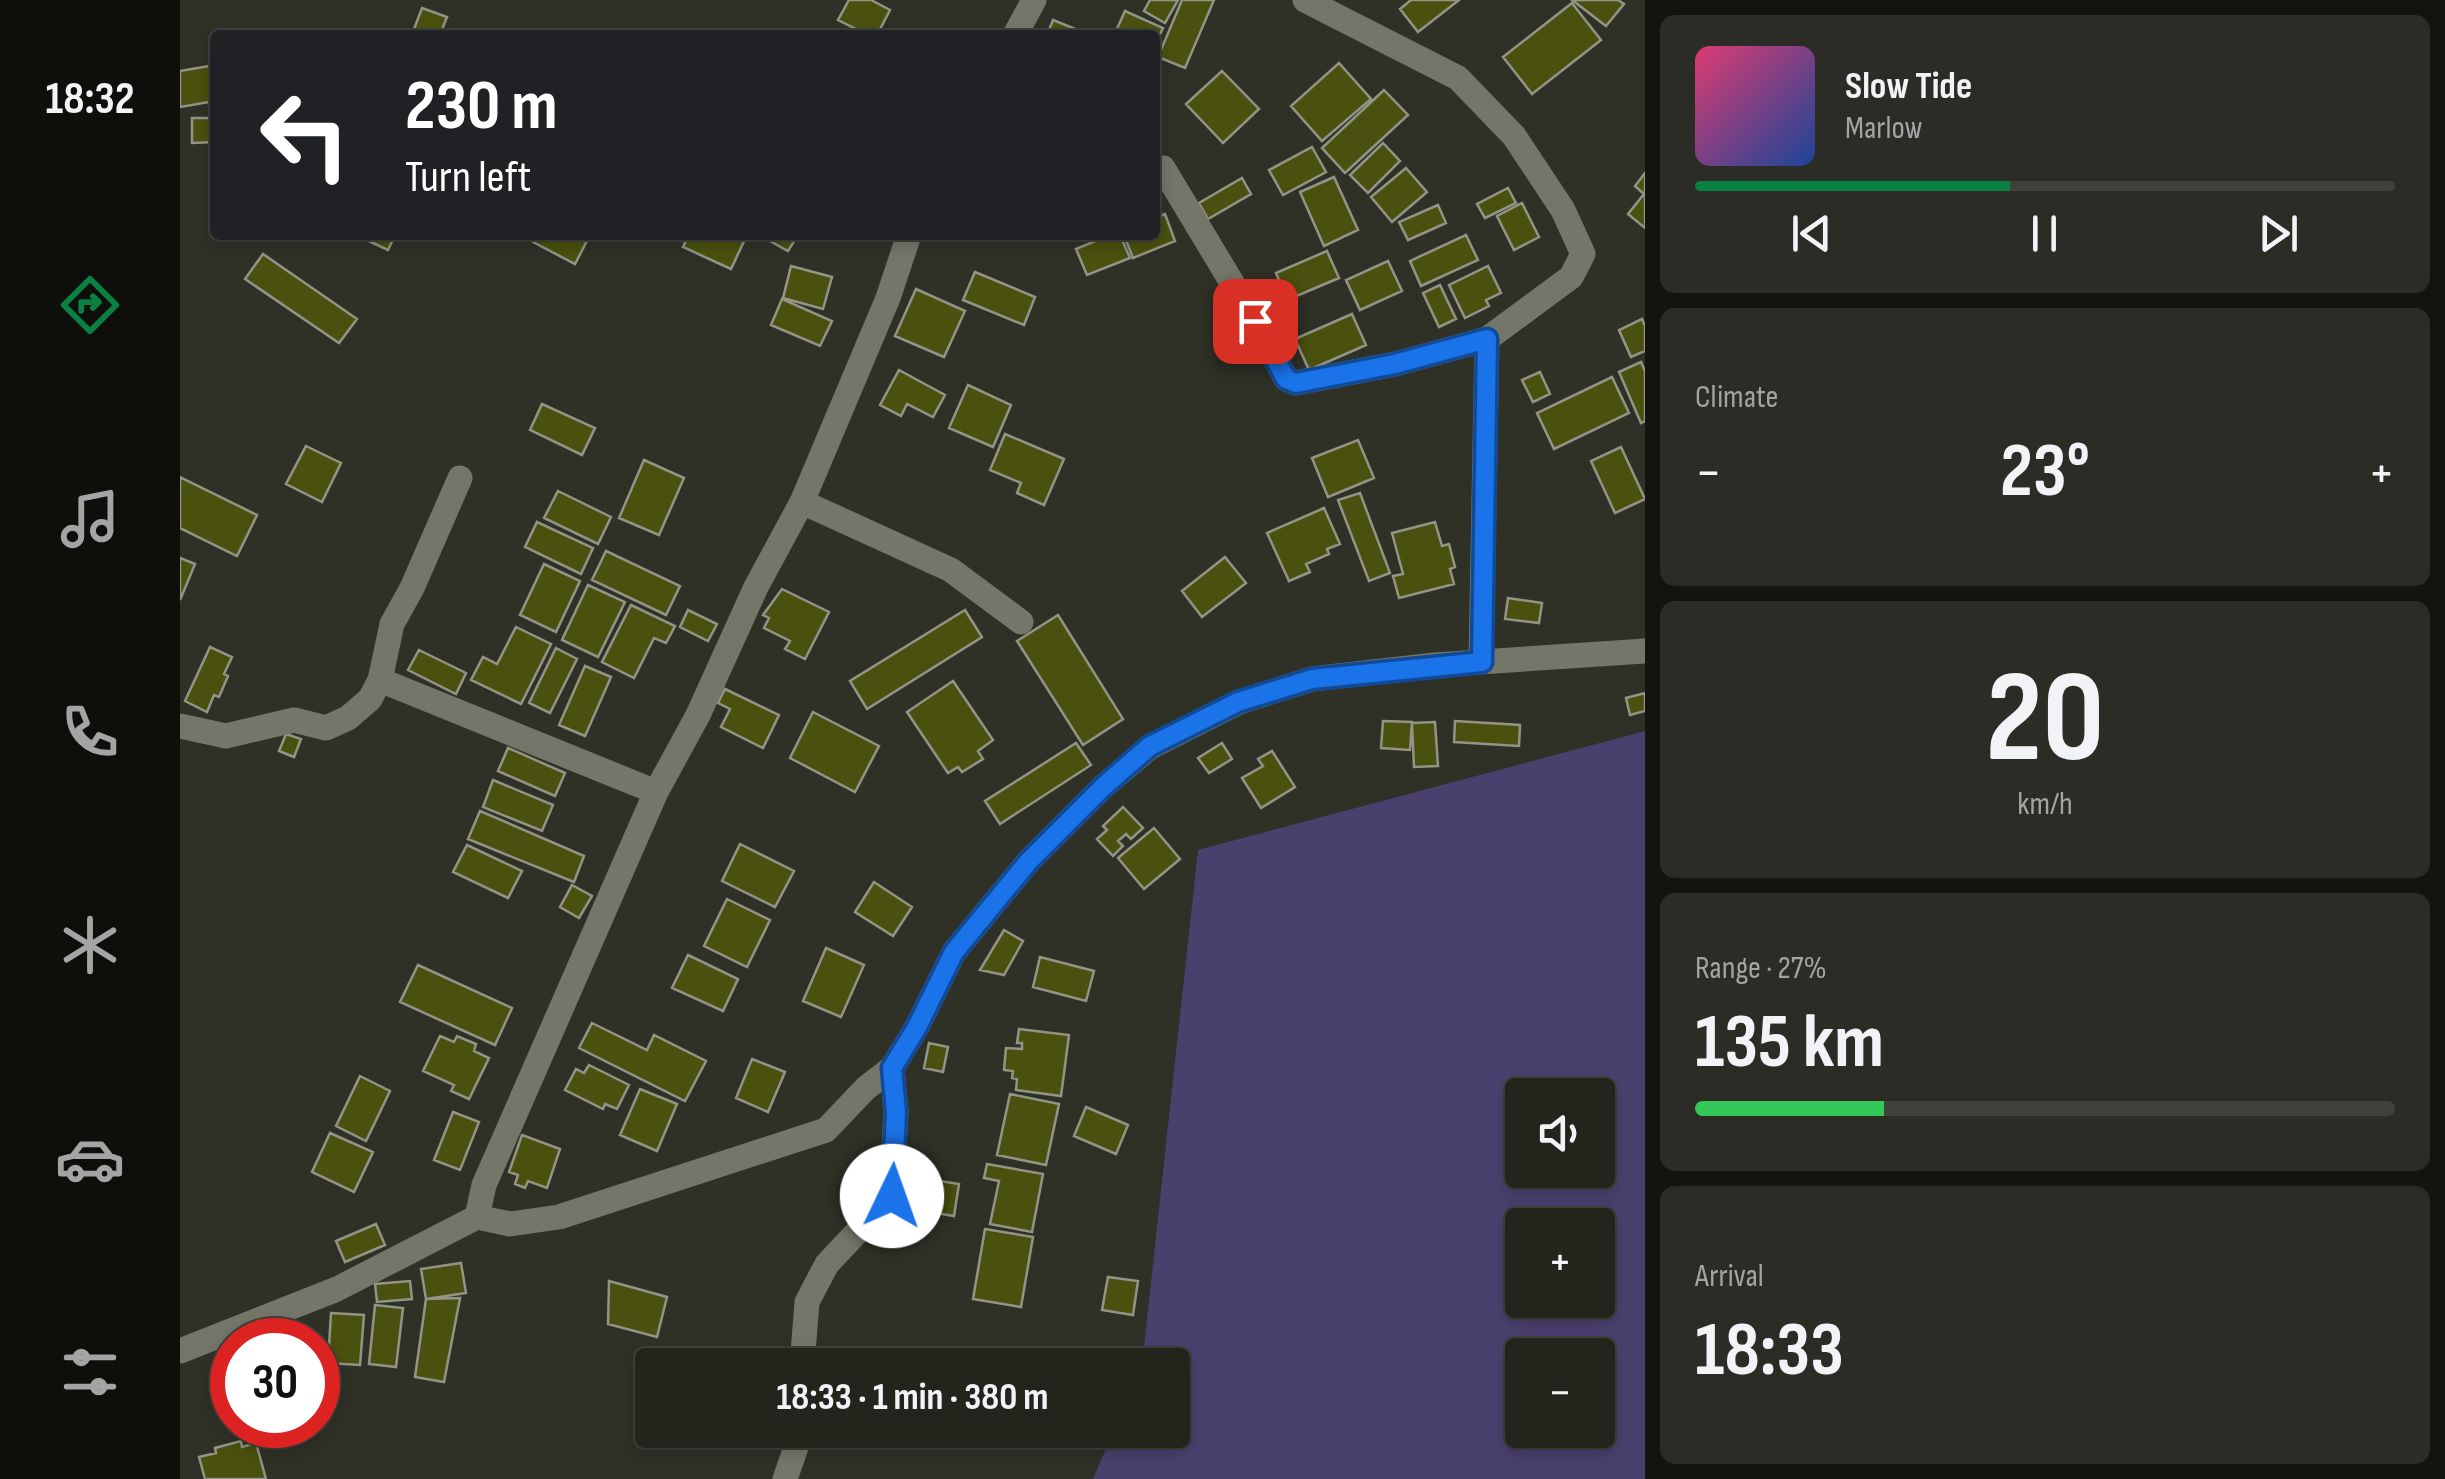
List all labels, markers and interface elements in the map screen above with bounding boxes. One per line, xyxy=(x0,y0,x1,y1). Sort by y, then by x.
text: Slow Tide xyxy=(1845,64,1972,109)
text: 230 m xyxy=(405,65,558,149)
icon: left xyxy=(240,70,370,200)
text: 18:32 xyxy=(46,72,134,127)
text: Marlow xyxy=(1845,109,1923,148)
text: Turn left xyxy=(405,150,531,205)
icon: previous xyxy=(1784,206,1839,261)
icon: pause xyxy=(2017,206,2072,261)
icon: next xyxy=(2251,206,2306,261)
icon: directions xyxy=(55,270,125,340)
pin xyxy=(1213,279,1298,364)
icon: arrive xyxy=(1228,294,1283,349)
text: Climate xyxy=(1695,378,1778,417)
text: 23° xyxy=(2000,427,2090,518)
text: − xyxy=(1695,440,1722,507)
text: + xyxy=(2368,440,2395,507)
icon: music xyxy=(55,484,125,554)
text: 20 xyxy=(1986,642,2104,798)
icon: phone xyxy=(55,697,125,767)
text: km/h xyxy=(2017,785,2073,824)
icon: climate xyxy=(55,910,125,980)
text: Range · 27% xyxy=(1695,949,1827,988)
text: 135 km xyxy=(1695,998,1884,1089)
map controls xyxy=(1505,1078,1615,1448)
button: sound xyxy=(1505,1078,1615,1188)
icon: car xyxy=(55,1124,125,1194)
position arrow xyxy=(840,1144,944,1248)
button: + xyxy=(1505,1208,1615,1318)
text: Arrival xyxy=(1695,1257,1764,1296)
text: 18:33 xyxy=(1695,1306,1844,1397)
speed limit sign: 30 xyxy=(210,1318,340,1448)
icon: filters xyxy=(55,1337,125,1407)
button: − xyxy=(1505,1338,1615,1448)
text: 18:33 · 1 min · 380 m xyxy=(776,1375,1049,1420)

